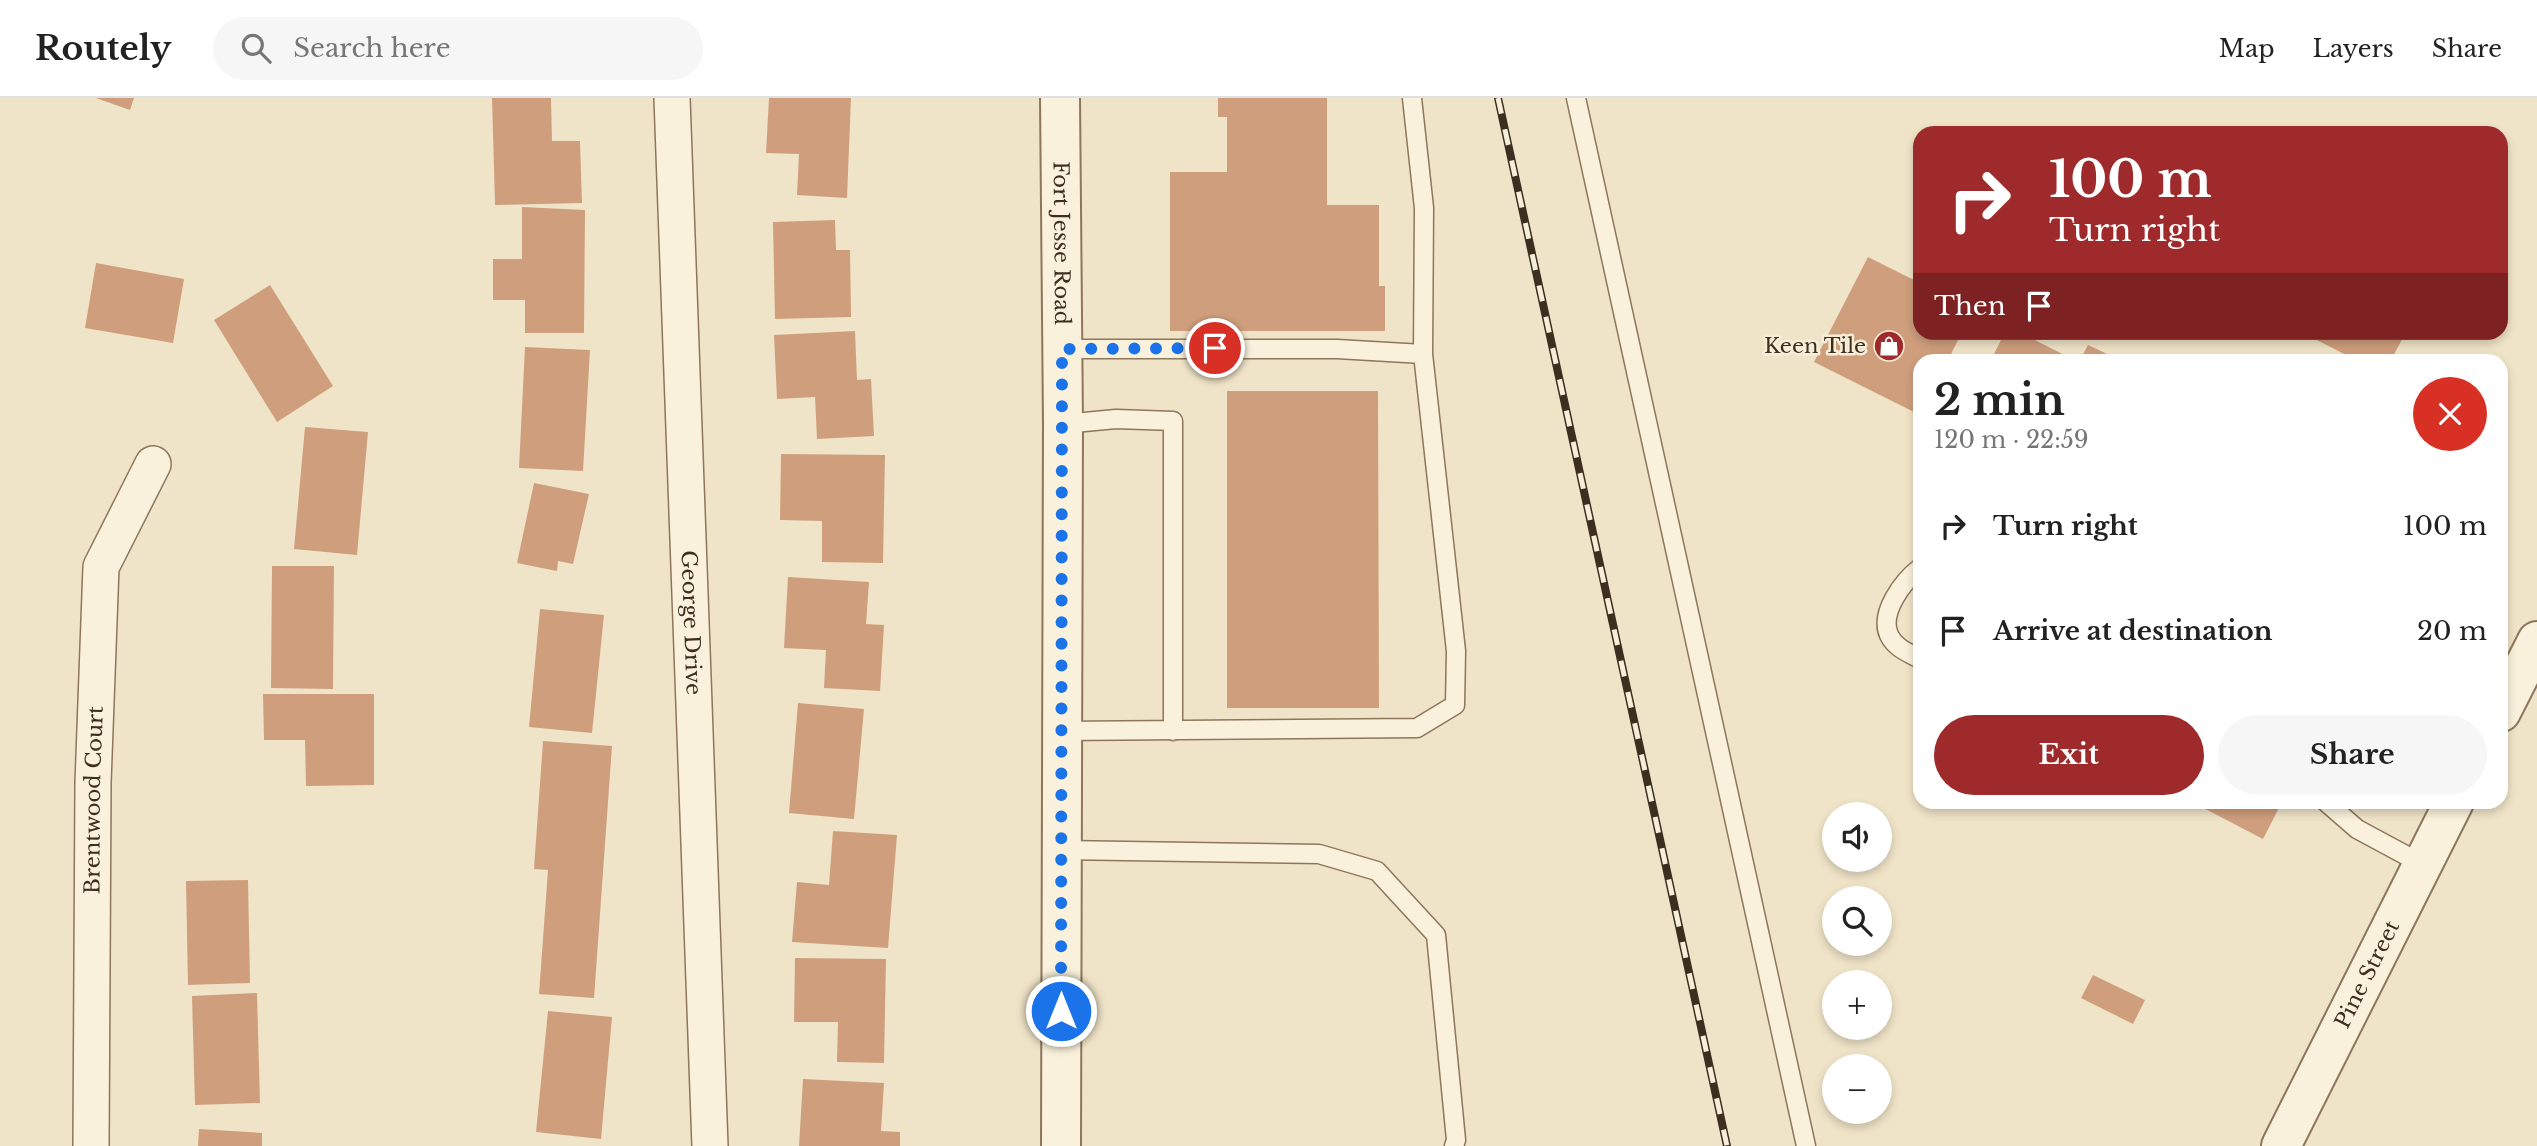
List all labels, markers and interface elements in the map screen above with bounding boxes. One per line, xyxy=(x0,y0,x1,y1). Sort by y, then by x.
search box xyxy=(213,17,703,80)
text: Routely xyxy=(35,28,171,69)
icon: search xyxy=(237,29,275,67)
text: Search here xyxy=(293,32,451,64)
text: Map xyxy=(2219,34,2275,63)
text: Layers xyxy=(2313,34,2394,63)
text: Share xyxy=(2432,34,2502,63)
text: 100 m xyxy=(2049,149,2212,210)
icon: right xyxy=(1934,154,2025,245)
street label: Fort Jesse Road xyxy=(1048,161,1075,325)
text: Turn right xyxy=(2049,210,2220,250)
icon: arrive xyxy=(2020,287,2058,325)
text: Then xyxy=(1934,290,2006,322)
pin xyxy=(1185,318,1245,378)
icon: arrive xyxy=(1196,329,1234,367)
shop icon: Keen Tile xyxy=(1872,329,1906,363)
place label: Keen Tile xyxy=(1764,333,1866,359)
text: 2 min xyxy=(1934,374,2065,426)
button: close xyxy=(2413,377,2487,451)
text: 120 m · 22:59 xyxy=(1934,426,2089,454)
icon: right xyxy=(1934,507,1972,545)
text: Turn right xyxy=(1993,510,2138,542)
text: 100 m xyxy=(2403,510,2487,542)
street label: George Drive xyxy=(675,550,707,695)
icon: arrive xyxy=(1934,612,1972,650)
text: Arrive at destination xyxy=(1993,615,2273,647)
text: 20 m xyxy=(2417,615,2487,647)
street label: Brentwood Court xyxy=(79,705,109,894)
button: Exit xyxy=(1934,715,2204,795)
button: Share xyxy=(2218,715,2487,795)
map controls xyxy=(1822,802,1892,1124)
button: sound xyxy=(1822,802,1892,872)
button: search xyxy=(1822,886,1892,956)
street label: Pine Street xyxy=(2329,916,2405,1033)
button: + xyxy=(1822,970,1892,1040)
position arrow xyxy=(1024,974,1098,1048)
button: − xyxy=(1822,1054,1892,1124)

